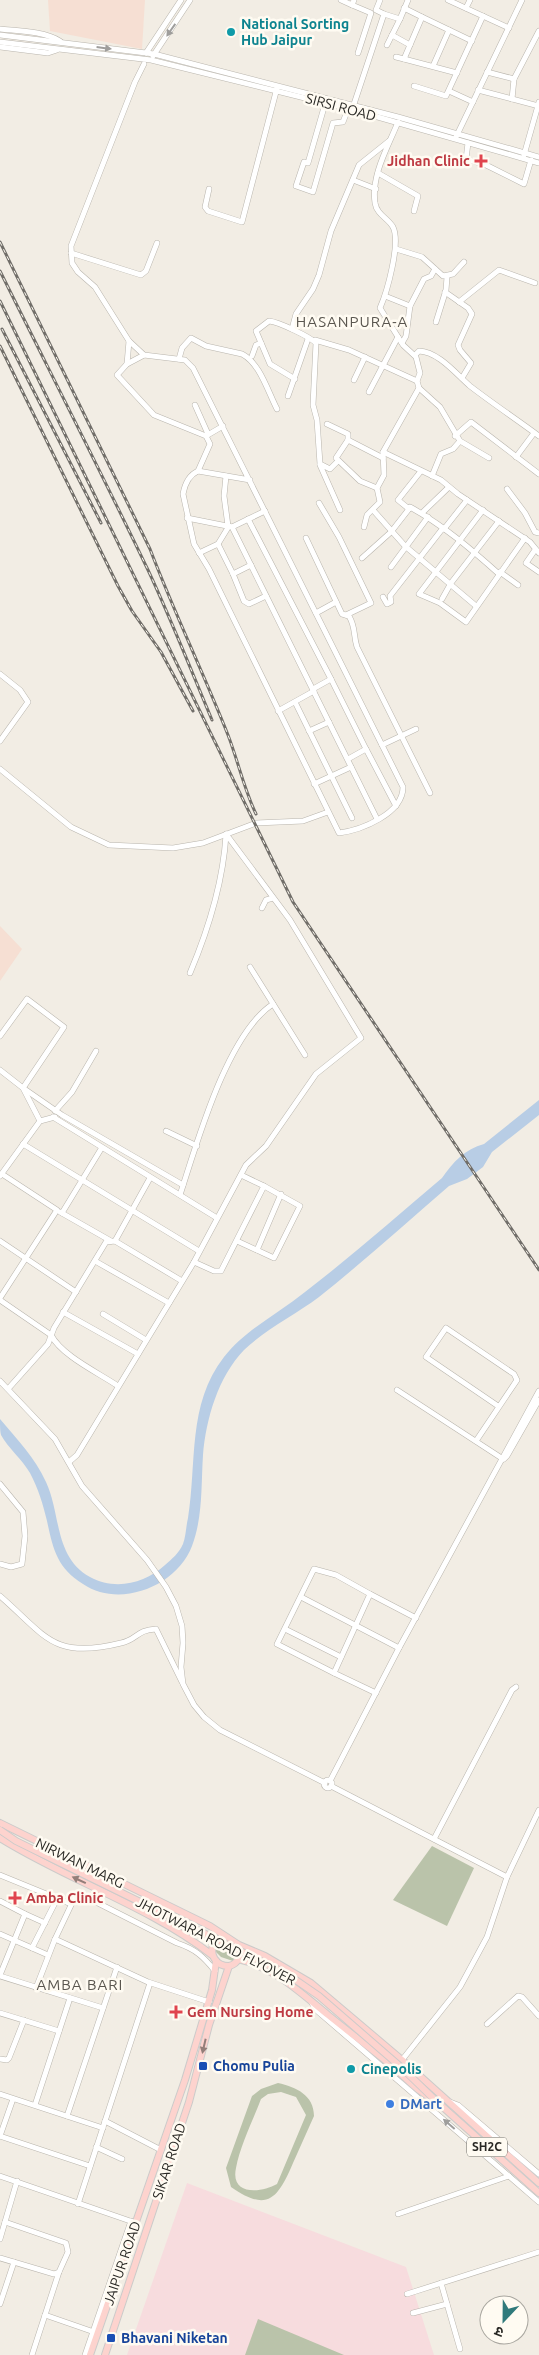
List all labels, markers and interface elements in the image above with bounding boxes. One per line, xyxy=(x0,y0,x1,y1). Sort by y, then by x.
place label: National Sorting Hub Jaipur xyxy=(241,16,349,48)
one-way arrow xyxy=(166,23,176,37)
marker: National Sorting Hub Jaipur xyxy=(225,26,237,38)
one-way arrow xyxy=(97,44,113,52)
street label: SIRSI ROAD xyxy=(304,90,378,124)
place label: Jidhan Clinic xyxy=(387,153,470,169)
marker: Jidhan Clinic xyxy=(474,154,488,168)
district label: HASANPURA-A xyxy=(296,313,408,330)
street label: NIRWAN MARG xyxy=(33,1835,127,1891)
one-way arrow xyxy=(72,1876,86,1884)
place label: Amba Clinic xyxy=(26,1890,103,1906)
marker: Amba Clinic xyxy=(8,1891,22,1905)
street label: JHOTWARA ROAD FLYOVER xyxy=(133,1894,299,1988)
district label: AMBA BARI xyxy=(37,1976,123,1993)
place label: Gem Nursing Home xyxy=(187,2004,314,2020)
marker: Gem Nursing Home xyxy=(169,2005,183,2019)
one-way arrow xyxy=(200,2039,208,2054)
place label: Chomu Pulia xyxy=(213,2058,295,2074)
marker: Chomu Pulia xyxy=(197,2060,209,2072)
place label: Cinepolis xyxy=(361,2061,422,2077)
marker: Cinepolis xyxy=(345,2063,357,2075)
place label: DMart xyxy=(400,2096,442,2112)
marker: DMart xyxy=(384,2098,396,2110)
one-way arrow xyxy=(444,2118,456,2130)
street label: SIKAR ROAD xyxy=(149,2121,189,2201)
road number: SH2C xyxy=(467,2138,507,2156)
street label: JAIPUR ROAD xyxy=(100,2219,144,2307)
north arrow xyxy=(479,2295,529,2345)
text: उ xyxy=(492,2323,506,2341)
place label: Bhavani Niketan xyxy=(121,2330,228,2346)
marker: Bhavani Niketan xyxy=(105,2332,117,2344)

